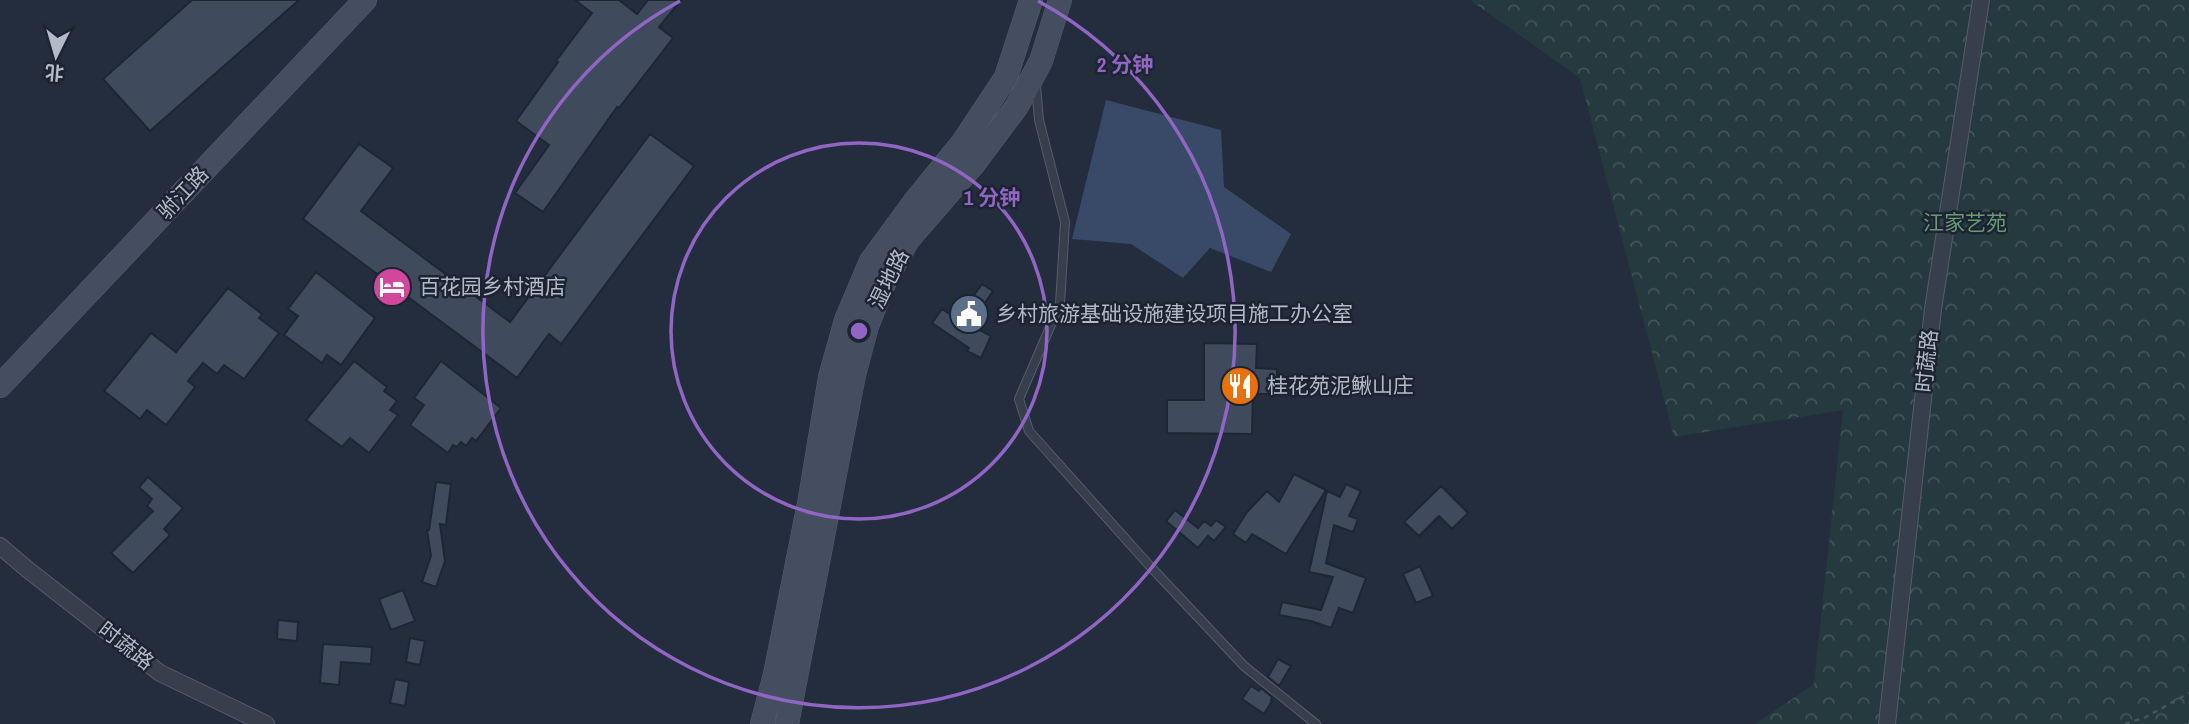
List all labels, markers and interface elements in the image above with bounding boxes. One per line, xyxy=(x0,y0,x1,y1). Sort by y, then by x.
north arrow xyxy=(21,21,91,91)
text: 2 分钟 xyxy=(1097,50,1153,79)
text: 北 xyxy=(44,59,65,87)
street label: 驸江路 xyxy=(151,160,215,226)
text: 1 分钟 xyxy=(964,183,1020,212)
park label: 江家艺苑 xyxy=(1923,208,2007,237)
street label: 湿地路 xyxy=(862,244,915,313)
hotel icon: 百花园乡村酒店 xyxy=(371,266,413,308)
place label: 百花园乡村酒店 xyxy=(419,272,566,301)
public building icon: 乡村旅游基础设施建设项目施工办公室 xyxy=(948,293,990,335)
place label: 乡村旅游基础设施建设项目施工办公室 xyxy=(996,299,1353,328)
centre of rings xyxy=(847,319,871,343)
street label: 时蔬路 xyxy=(1909,328,1944,394)
restaurant icon: 桂花苑泥鳅山庄 xyxy=(1219,365,1261,407)
place label: 桂花苑泥鳅山庄 xyxy=(1267,371,1414,400)
street label: 时蔬路 xyxy=(93,615,160,676)

